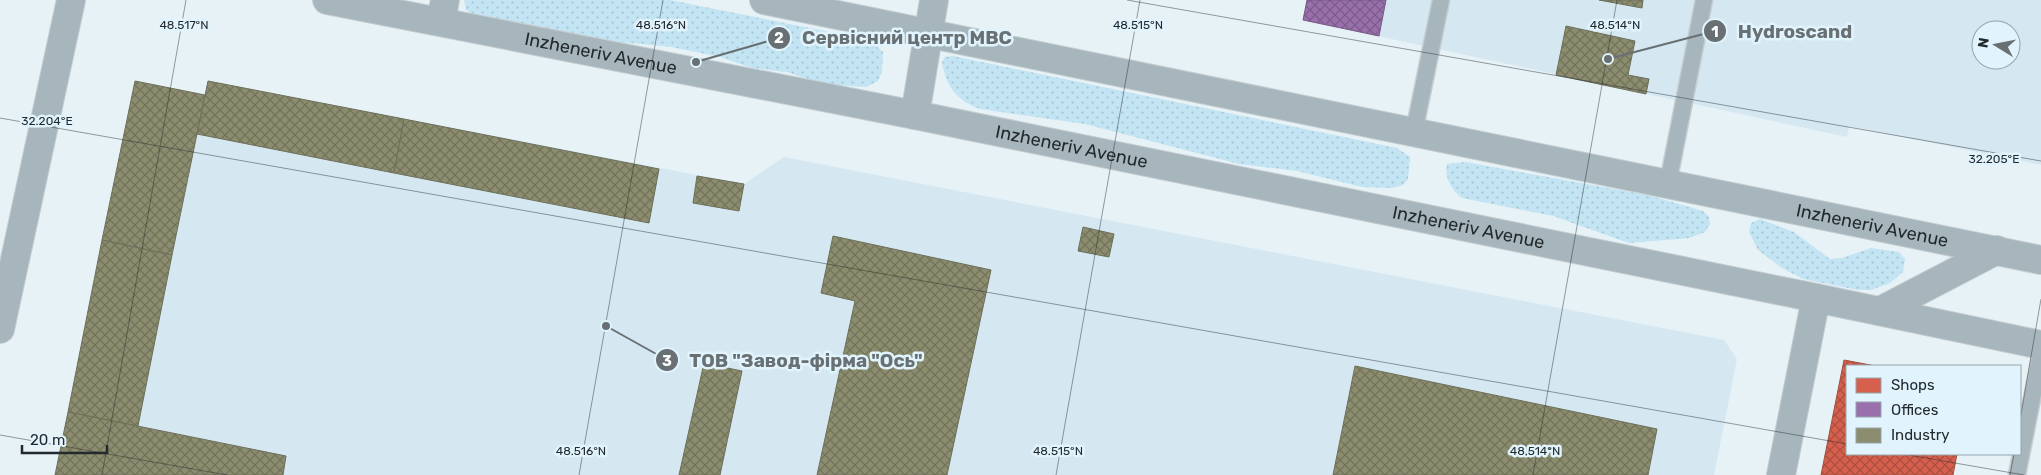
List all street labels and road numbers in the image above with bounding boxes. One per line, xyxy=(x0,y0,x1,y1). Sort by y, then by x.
street label: Inzheneriv Avenue xyxy=(523,28,679,79)
street label: Inzheneriv Avenue xyxy=(994,121,1150,173)
street label: Inzheneriv Avenue xyxy=(1794,199,1950,252)
street label: Inzheneriv Avenue xyxy=(1390,201,1547,254)

